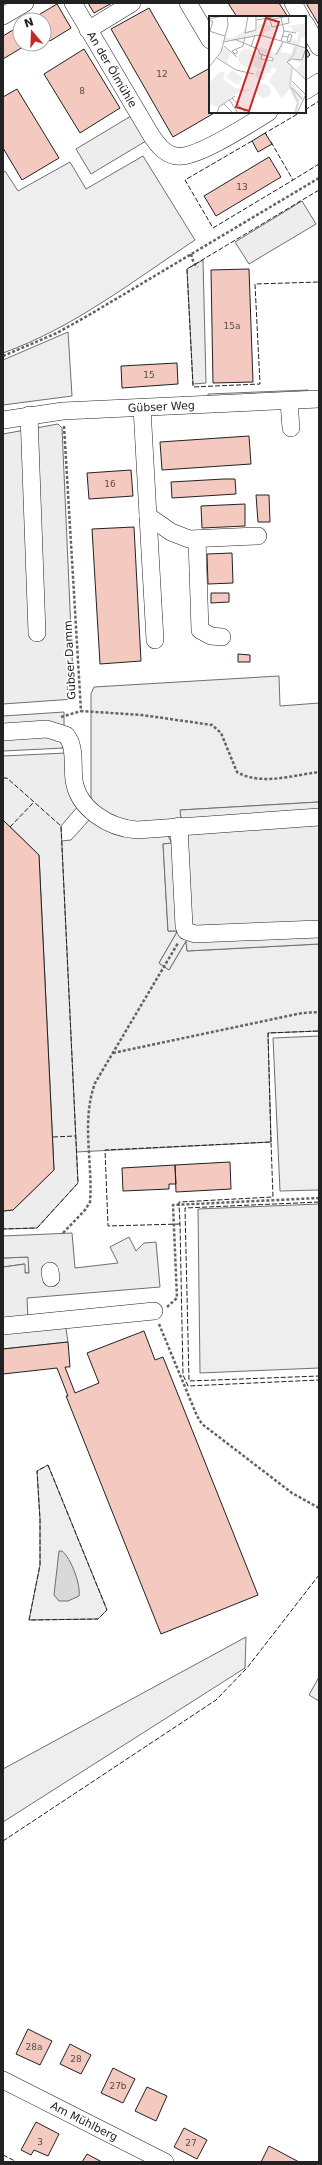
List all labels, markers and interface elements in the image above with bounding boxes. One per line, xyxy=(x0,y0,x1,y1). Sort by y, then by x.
north arrow xyxy=(12,12,52,52)
text: N xyxy=(22,15,35,31)
inset map xyxy=(209,16,306,113)
street label: An der Ölmühle xyxy=(85,29,140,110)
house number: 12 xyxy=(156,69,168,79)
house number: 8 xyxy=(79,86,85,96)
house number: 13 xyxy=(236,182,248,192)
house number: 15a xyxy=(224,321,240,331)
house number: 15 xyxy=(143,370,155,380)
street label: Gübser Weg xyxy=(127,398,195,414)
house number: 16 xyxy=(104,479,116,489)
street label: Gübser Damm xyxy=(61,620,79,700)
house number: 28a xyxy=(26,2042,42,2052)
house number: 28 xyxy=(70,2054,82,2064)
house number: 27b xyxy=(109,2081,127,2091)
street label: Am Mühlberg xyxy=(49,2099,120,2143)
house number: 3 xyxy=(37,2137,43,2147)
house number: 27 xyxy=(185,2138,197,2148)

